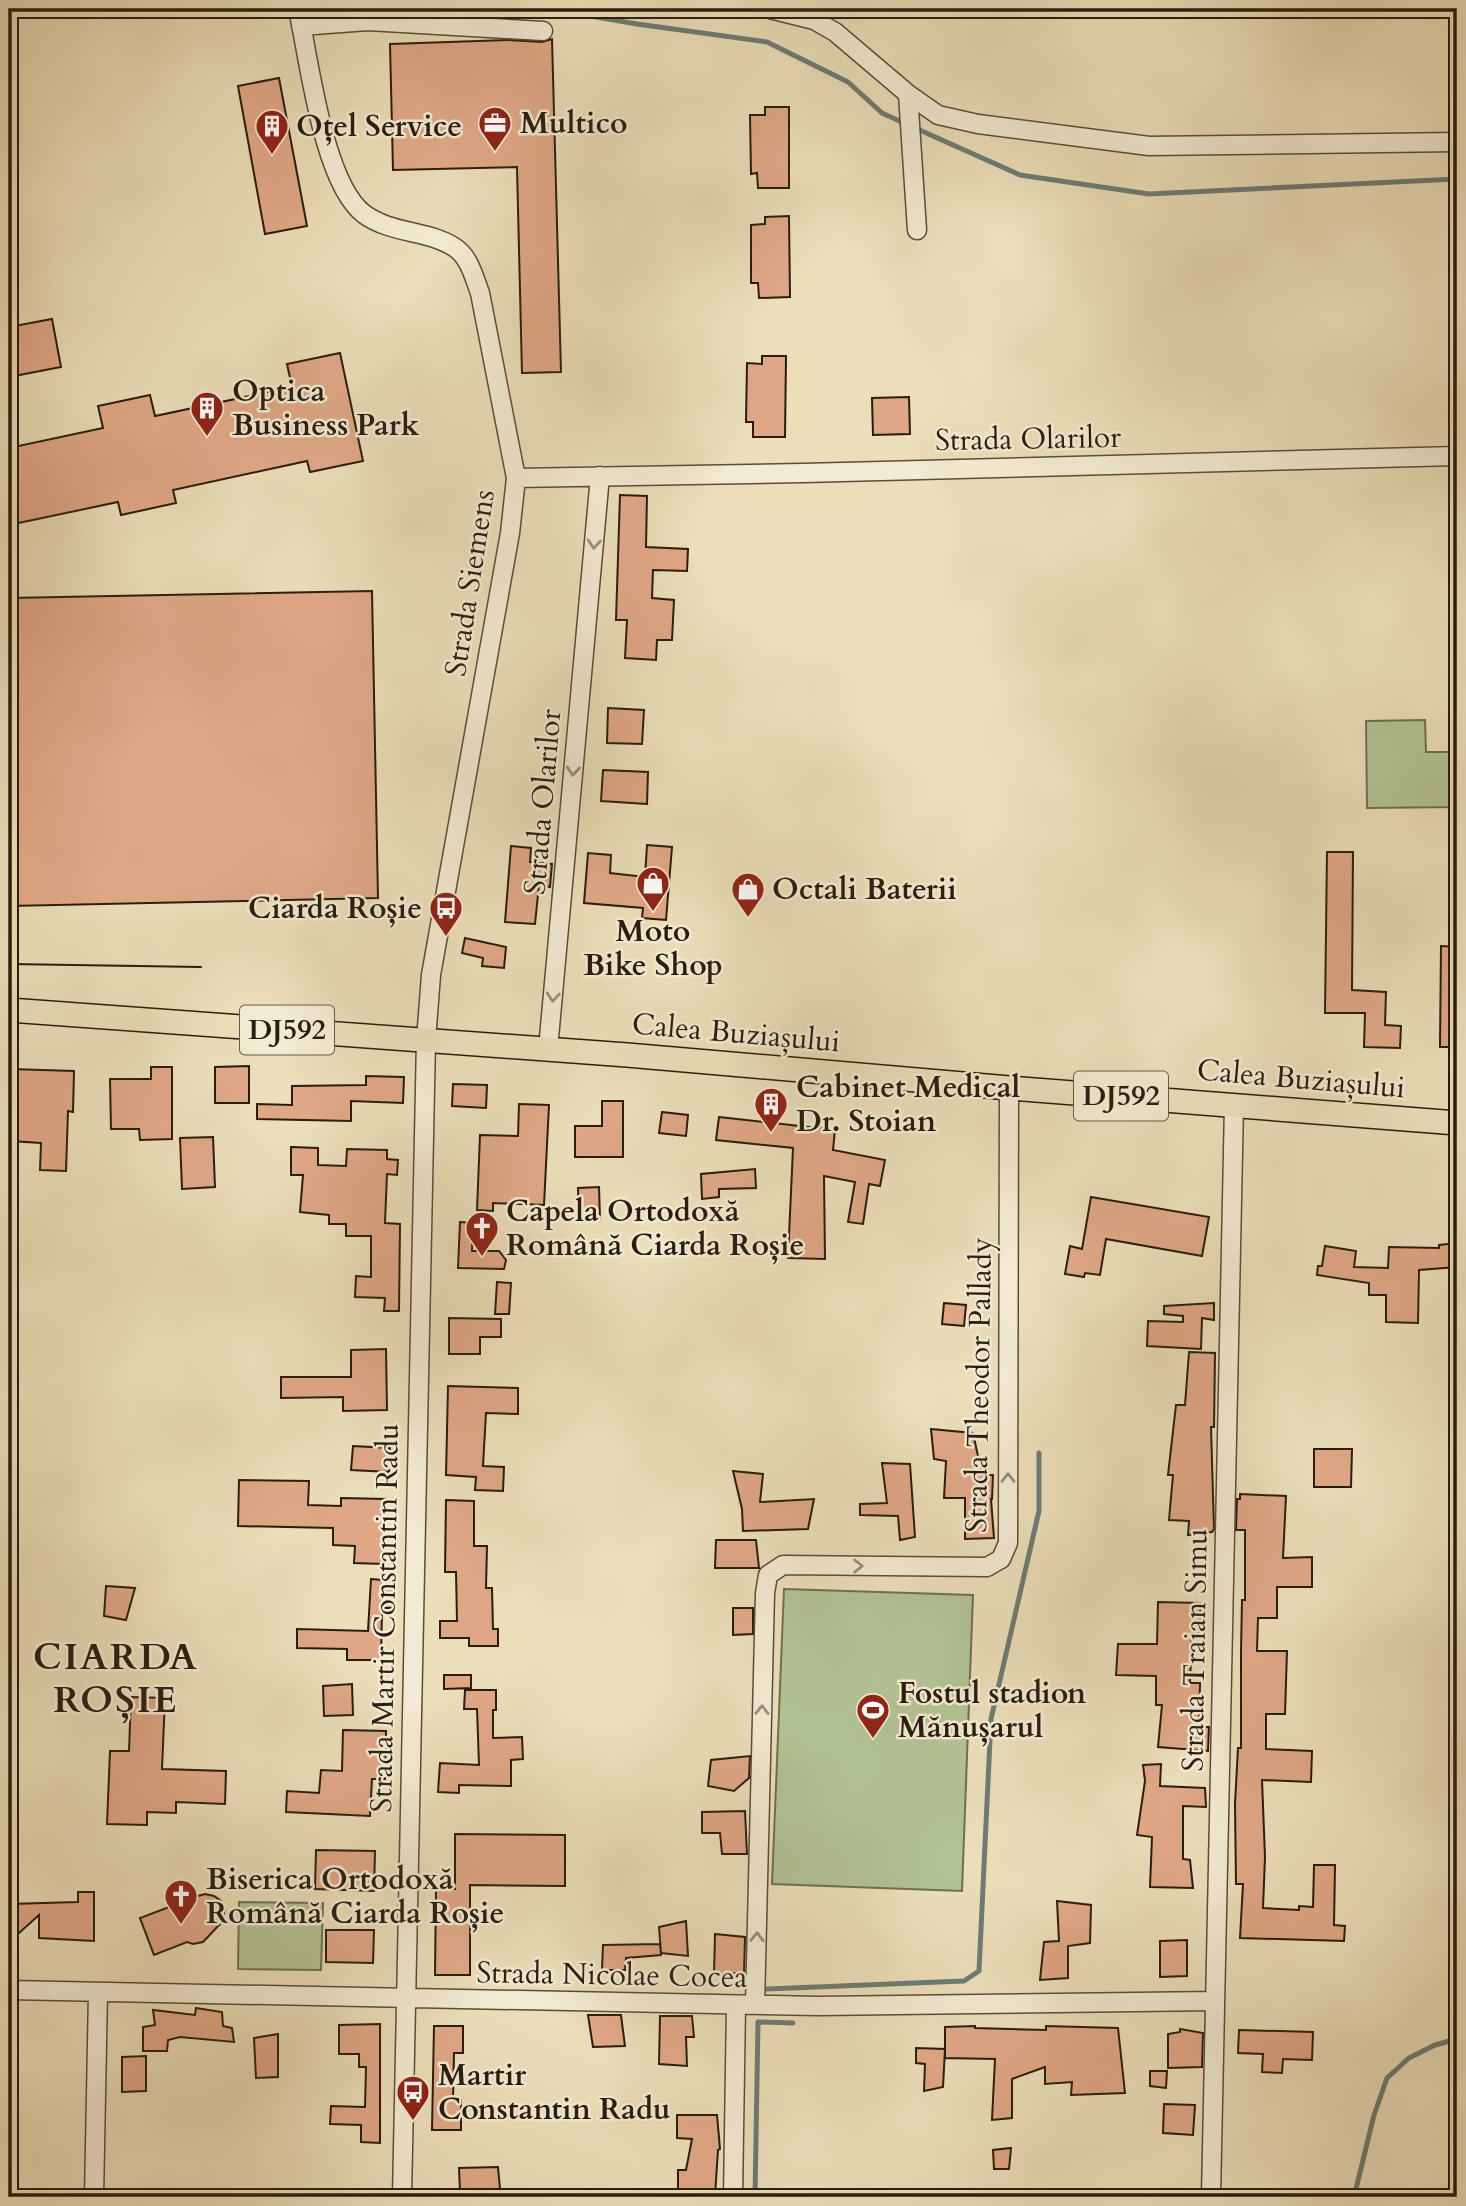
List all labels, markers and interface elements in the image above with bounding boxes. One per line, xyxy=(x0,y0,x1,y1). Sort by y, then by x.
place label: Multico xyxy=(520,103,628,144)
office icon: Multico xyxy=(476,104,514,153)
place label: Oțel Service xyxy=(296,106,462,147)
building icon: Oțel Service xyxy=(253,107,291,156)
place label: Optica Business Park xyxy=(232,371,420,446)
building icon: Optica Business Park xyxy=(188,389,226,438)
street label: Strada Olarilor xyxy=(935,417,1121,461)
street label: Strada Siemens xyxy=(435,487,505,679)
one-way arrow xyxy=(587,539,602,550)
street label: Strada Olarilor xyxy=(514,707,572,896)
one-way arrow xyxy=(566,765,581,777)
shop icon: Moto Bike Shop xyxy=(634,864,672,913)
place label: Octali Baterii xyxy=(772,869,957,910)
shop icon: Octali Baterii xyxy=(729,870,767,919)
place label: Ciarda Roșie xyxy=(248,888,422,929)
bus stop icon: Ciarda Roșie xyxy=(427,889,465,938)
place label: Moto Bike Shop xyxy=(583,911,723,986)
one-way arrow xyxy=(546,992,561,1003)
street label: Calea Buziașului xyxy=(630,1003,842,1063)
road number: DJ592 xyxy=(240,1006,334,1054)
street label: Calea Buziașului xyxy=(1195,1049,1407,1109)
place label: Cabinet Medical Dr. Stoian xyxy=(796,1067,1021,1142)
road number: DJ592 xyxy=(1074,1072,1168,1120)
building icon: Cabinet Medical Dr. Stoian xyxy=(752,1085,790,1134)
place label: Capela Ortodoxă Română Ciarda Roșie xyxy=(506,1191,804,1266)
church icon: Capela Ortodoxă Română Ciarda Roșie xyxy=(463,1209,501,1258)
street label: Strada Theodor Pallady xyxy=(956,1237,1002,1533)
street label: Strada Martir Constantin Radu xyxy=(361,1423,409,1813)
one-way arrow xyxy=(1000,1472,1016,1483)
street label: Strada Traian Simu xyxy=(1172,1528,1218,1772)
one-way arrow xyxy=(853,1558,864,1574)
district label: CIARDA ROȘIE xyxy=(33,1632,199,1725)
place label: Fostul stadion Mănușarul xyxy=(898,1673,1086,1748)
sports icon: Fostul stadion Mănușarul xyxy=(854,1691,892,1740)
one-way arrow xyxy=(754,1704,770,1714)
place label: Biserica Ortodoxă Română Ciarda Roșie xyxy=(206,1859,504,1934)
church icon: Biserica Ortodoxă Română Ciarda Roșie xyxy=(162,1877,200,1926)
one-way arrow xyxy=(749,1931,765,1942)
street label: Strada Nicolae Cocea xyxy=(476,1952,748,1998)
place label: Martir Constantin Radu xyxy=(438,2055,671,2130)
bus stop icon: Martir Constantin Radu xyxy=(394,2073,432,2122)

